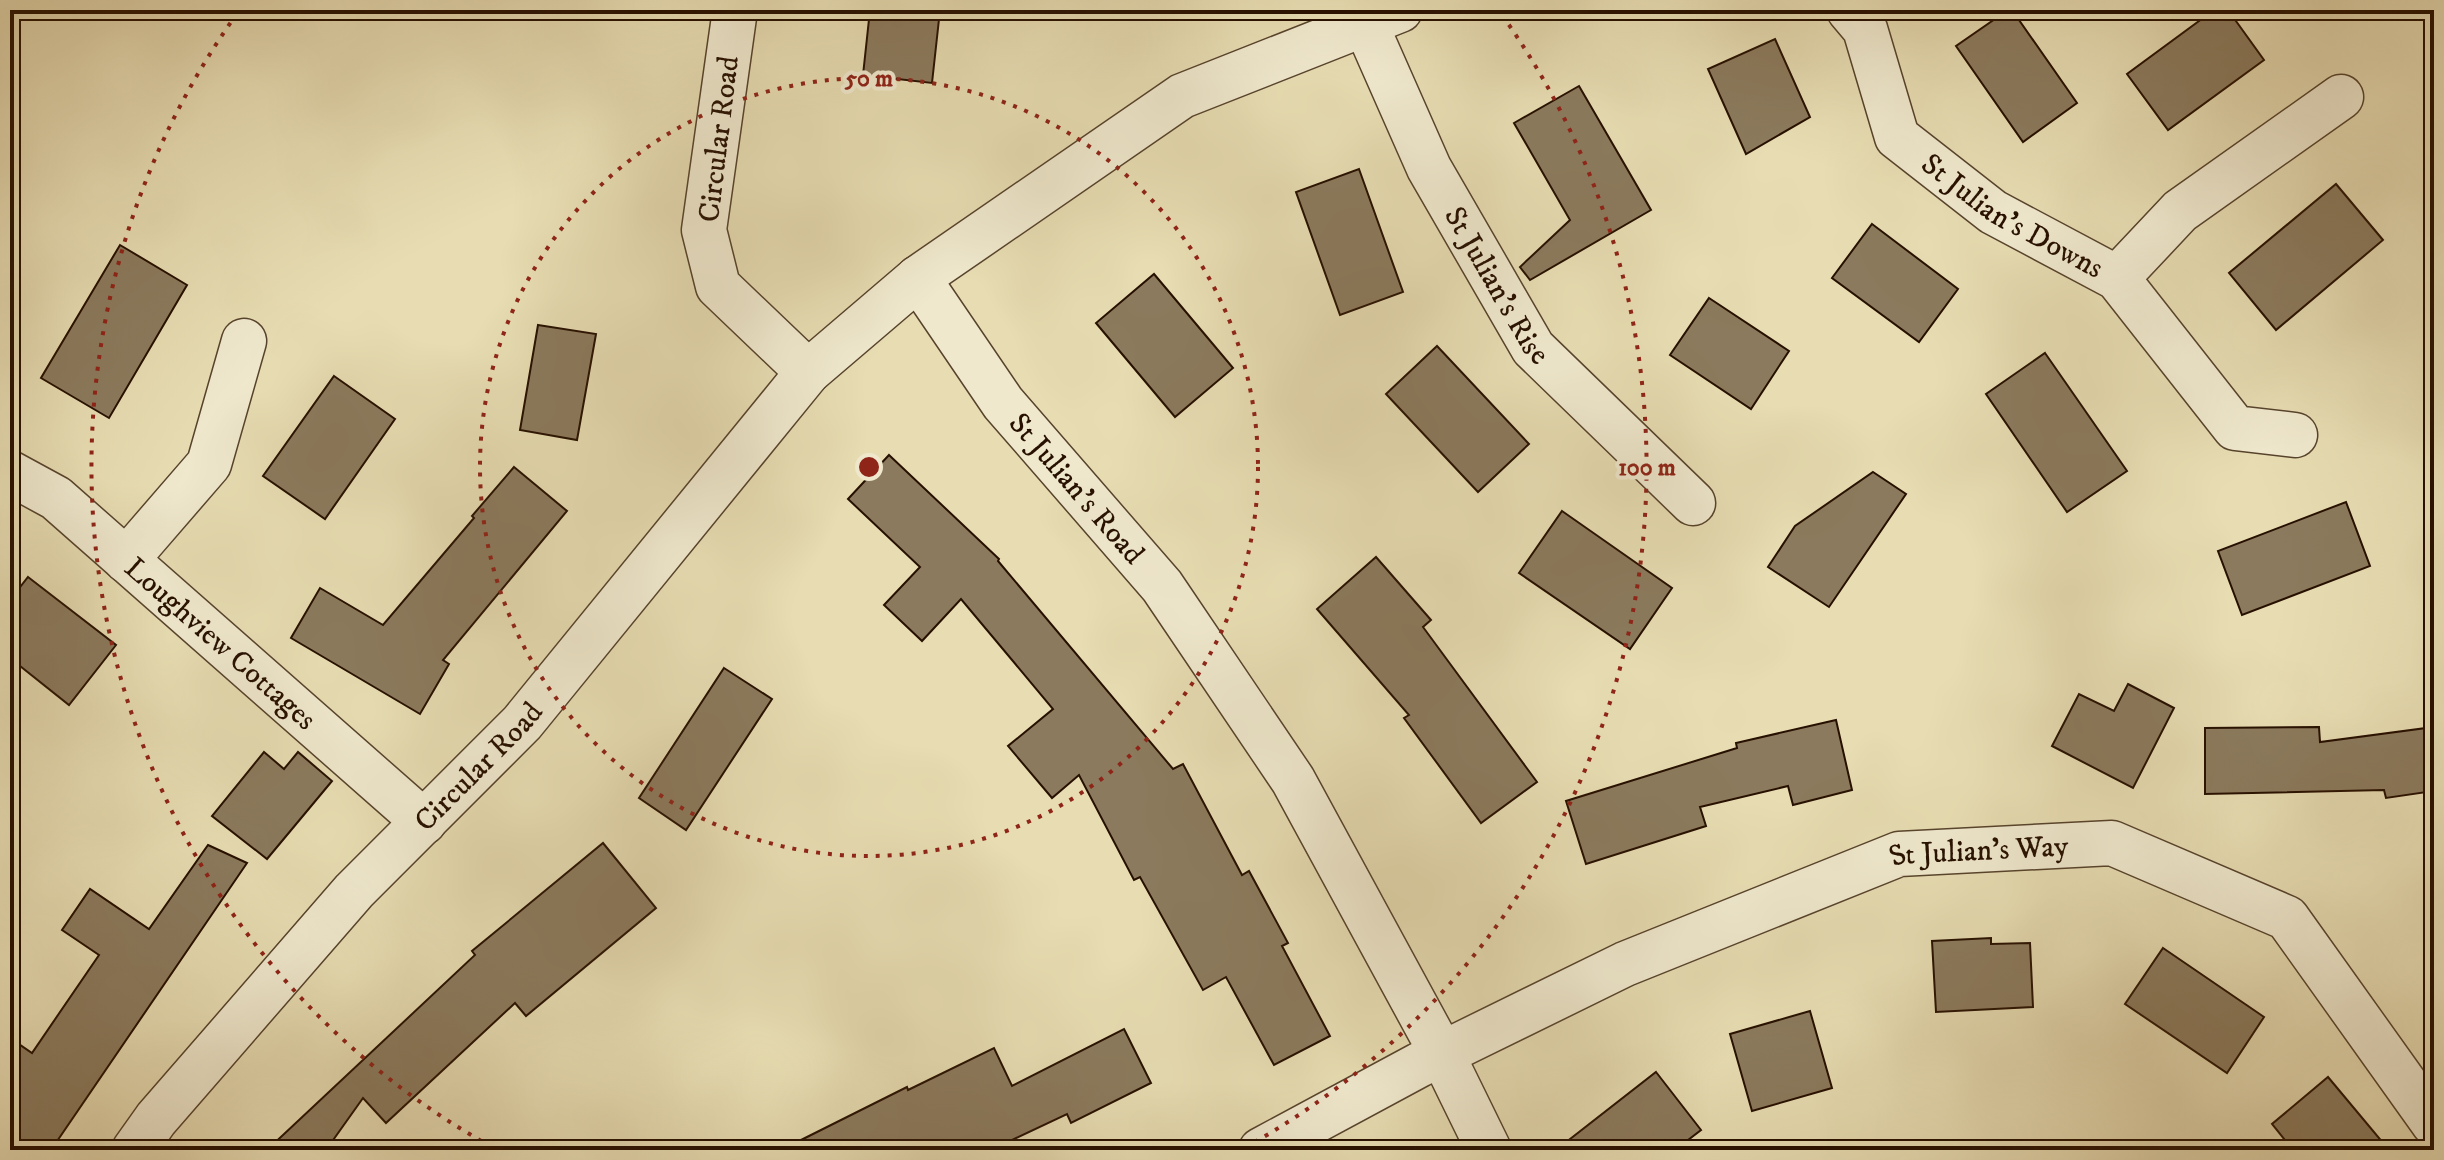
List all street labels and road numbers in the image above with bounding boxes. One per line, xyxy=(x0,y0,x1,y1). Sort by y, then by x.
street label: Circular Road xyxy=(691,54,748,225)
street label: St Julian's Downs xyxy=(1913,146,2109,287)
street label: St Julian's Rise xyxy=(1435,200,1556,373)
street label: St Julian's Road xyxy=(1000,406,1152,572)
street label: Loughview Cottages xyxy=(116,550,323,739)
street label: Circular Road xyxy=(407,695,552,840)
street label: St Julian's Way xyxy=(1884,828,2070,876)

